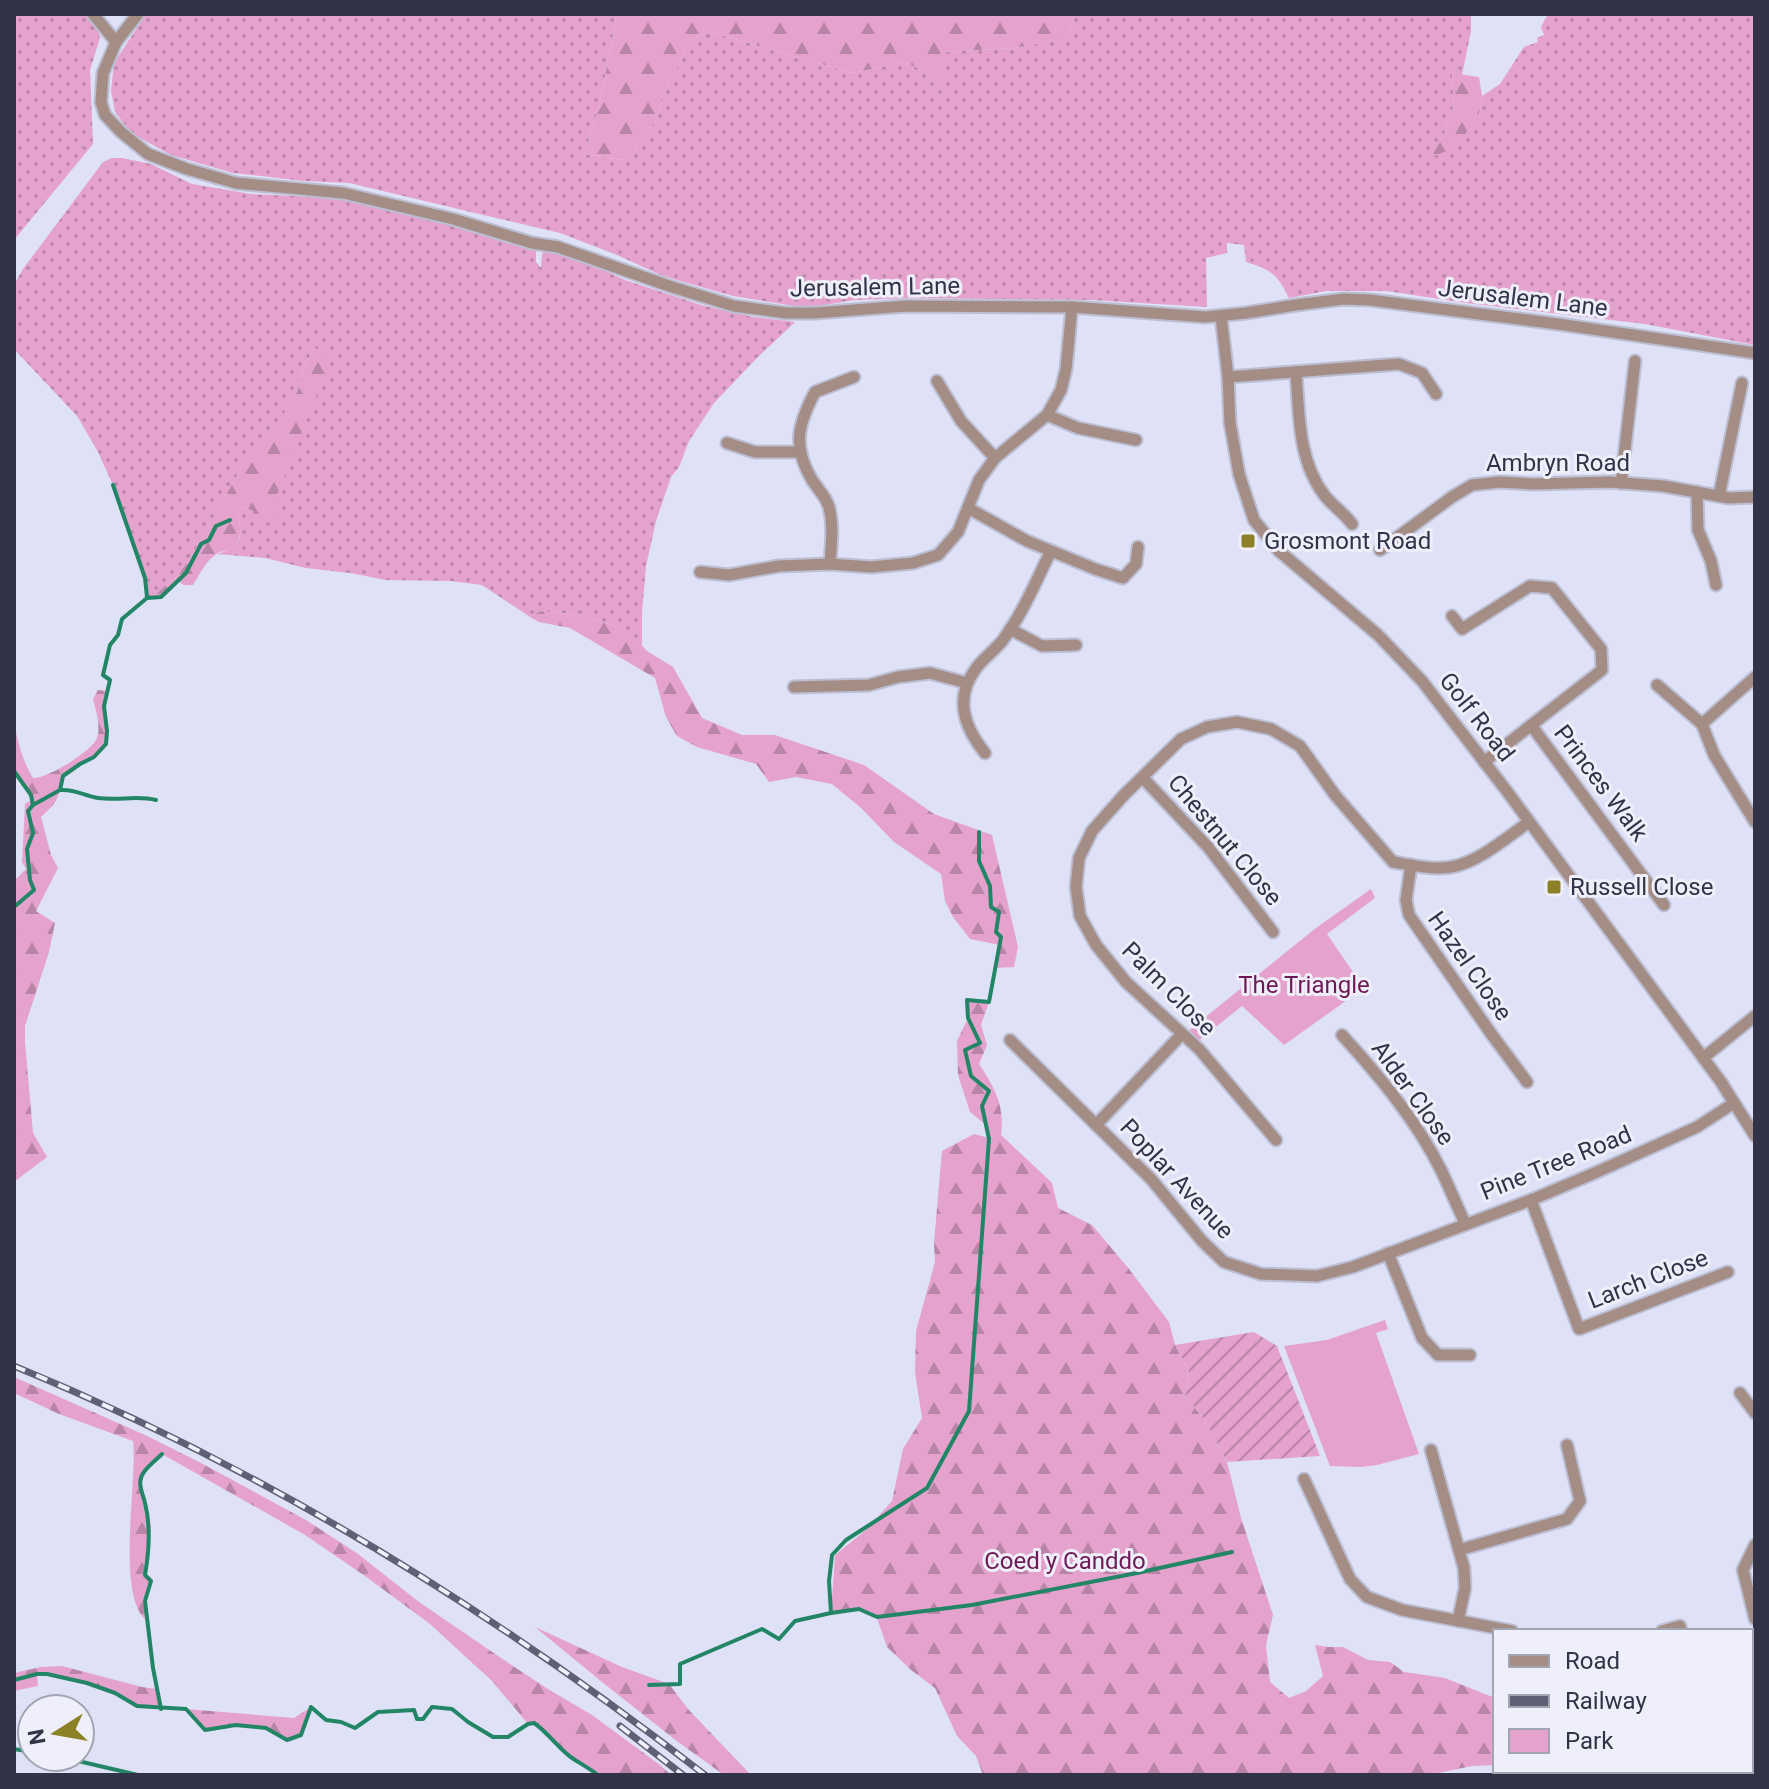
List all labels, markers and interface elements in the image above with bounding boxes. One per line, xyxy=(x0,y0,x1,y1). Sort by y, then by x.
street label: Jerusalem Lane xyxy=(790,272,960,302)
street label: Jerusalem Lane xyxy=(1437,274,1609,322)
street label: Ambryn Road xyxy=(1486,449,1630,477)
place label: Grosmont Road xyxy=(1264,527,1431,555)
marker: Grosmont Road xyxy=(1239,532,1257,550)
street label: Golf Road xyxy=(1434,667,1520,767)
street label: Princes Walk xyxy=(1548,719,1654,847)
street label: Chestnut Close xyxy=(1162,769,1288,911)
place label: Russell Close xyxy=(1570,873,1713,901)
marker: Russell Close xyxy=(1545,878,1563,896)
street label: Hazel Close xyxy=(1422,906,1518,1026)
street label: Palm Close xyxy=(1116,936,1222,1042)
park label: The Triangle xyxy=(1238,971,1370,999)
street label: Alder Close xyxy=(1366,1035,1460,1151)
street label: Poplar Avenue xyxy=(1114,1113,1240,1245)
street label: Pine Tree Road xyxy=(1476,1120,1636,1206)
street label: Larch Close xyxy=(1584,1243,1712,1315)
park label: Coed y Canddo xyxy=(984,1547,1146,1575)
legend xyxy=(1493,1629,1753,1773)
text: Road xyxy=(1565,1647,1620,1675)
text: Railway xyxy=(1565,1687,1647,1715)
north arrow xyxy=(16,1693,96,1773)
text: N xyxy=(23,1727,51,1747)
text: Park xyxy=(1565,1727,1614,1755)

